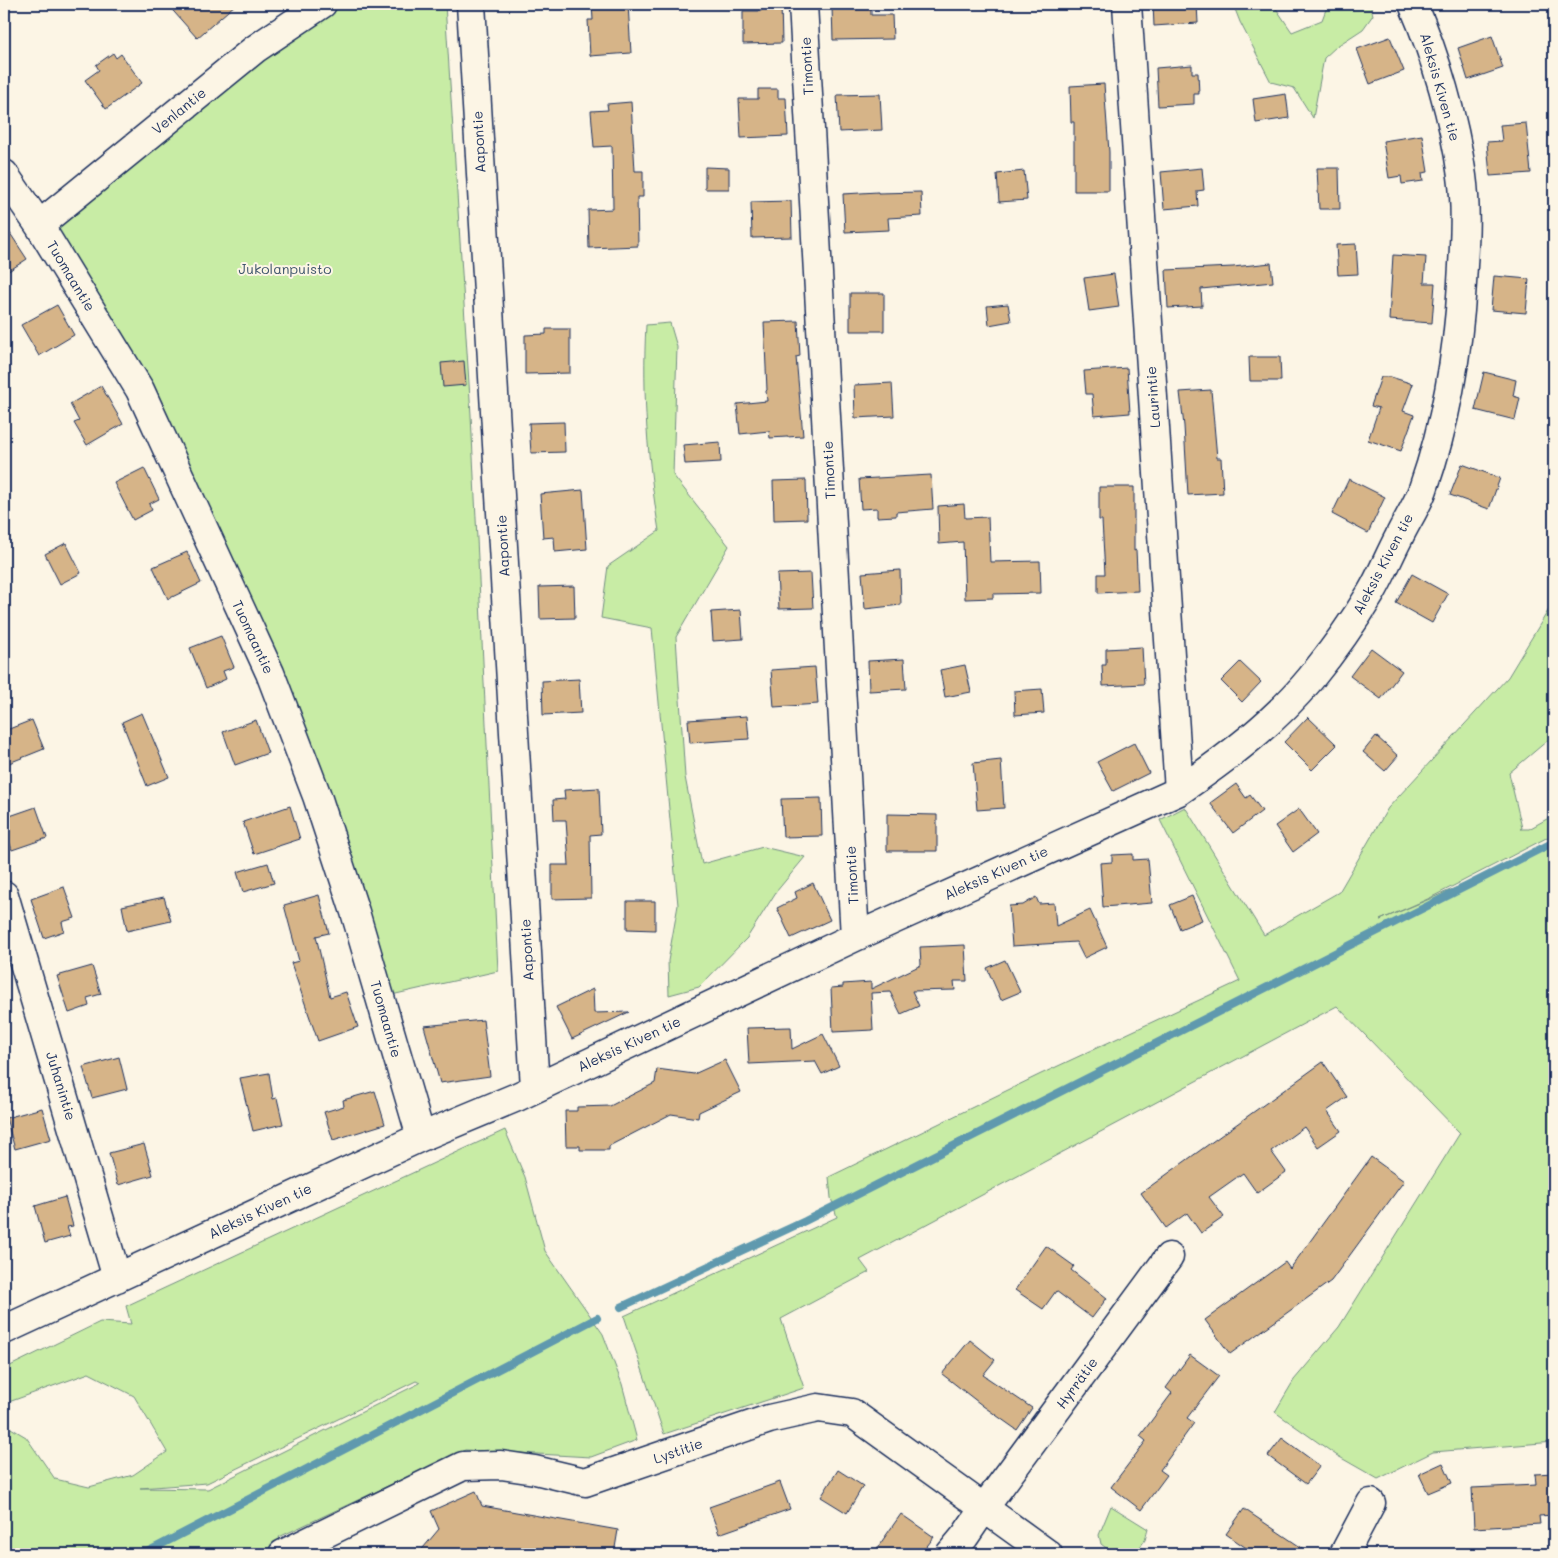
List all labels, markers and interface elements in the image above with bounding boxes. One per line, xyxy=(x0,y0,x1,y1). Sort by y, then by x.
street label: Aleksis Kiven tie xyxy=(1416,30,1465,143)
street label: Timontie xyxy=(795,36,818,96)
street label: Venlantie xyxy=(148,83,210,138)
street label: Aapontie xyxy=(467,110,490,174)
street label: Tuomaantie xyxy=(43,237,100,315)
park label: Jukolanpuisto xyxy=(239,259,331,278)
street label: Laurintie xyxy=(1141,365,1164,429)
street label: Timontie xyxy=(817,440,840,500)
street label: Aleksis Kiven tie xyxy=(1348,510,1417,618)
street label: Aapontie xyxy=(491,514,514,578)
street label: Tuomaantie xyxy=(228,597,279,677)
street label: Aleksis Kiven tie xyxy=(941,841,1051,904)
street label: Timontie xyxy=(840,845,863,905)
street label: Aapontie xyxy=(515,918,538,982)
street label: Tuomaantie xyxy=(366,978,407,1060)
street label: Aleksis Kiven tie xyxy=(574,1011,684,1076)
street label: Juhanintie xyxy=(42,1049,81,1123)
street label: Aleksis Kiven tie xyxy=(205,1178,315,1243)
street label: Hyrrätie xyxy=(1052,1353,1102,1412)
street label: Lystitie xyxy=(651,1433,705,1468)

